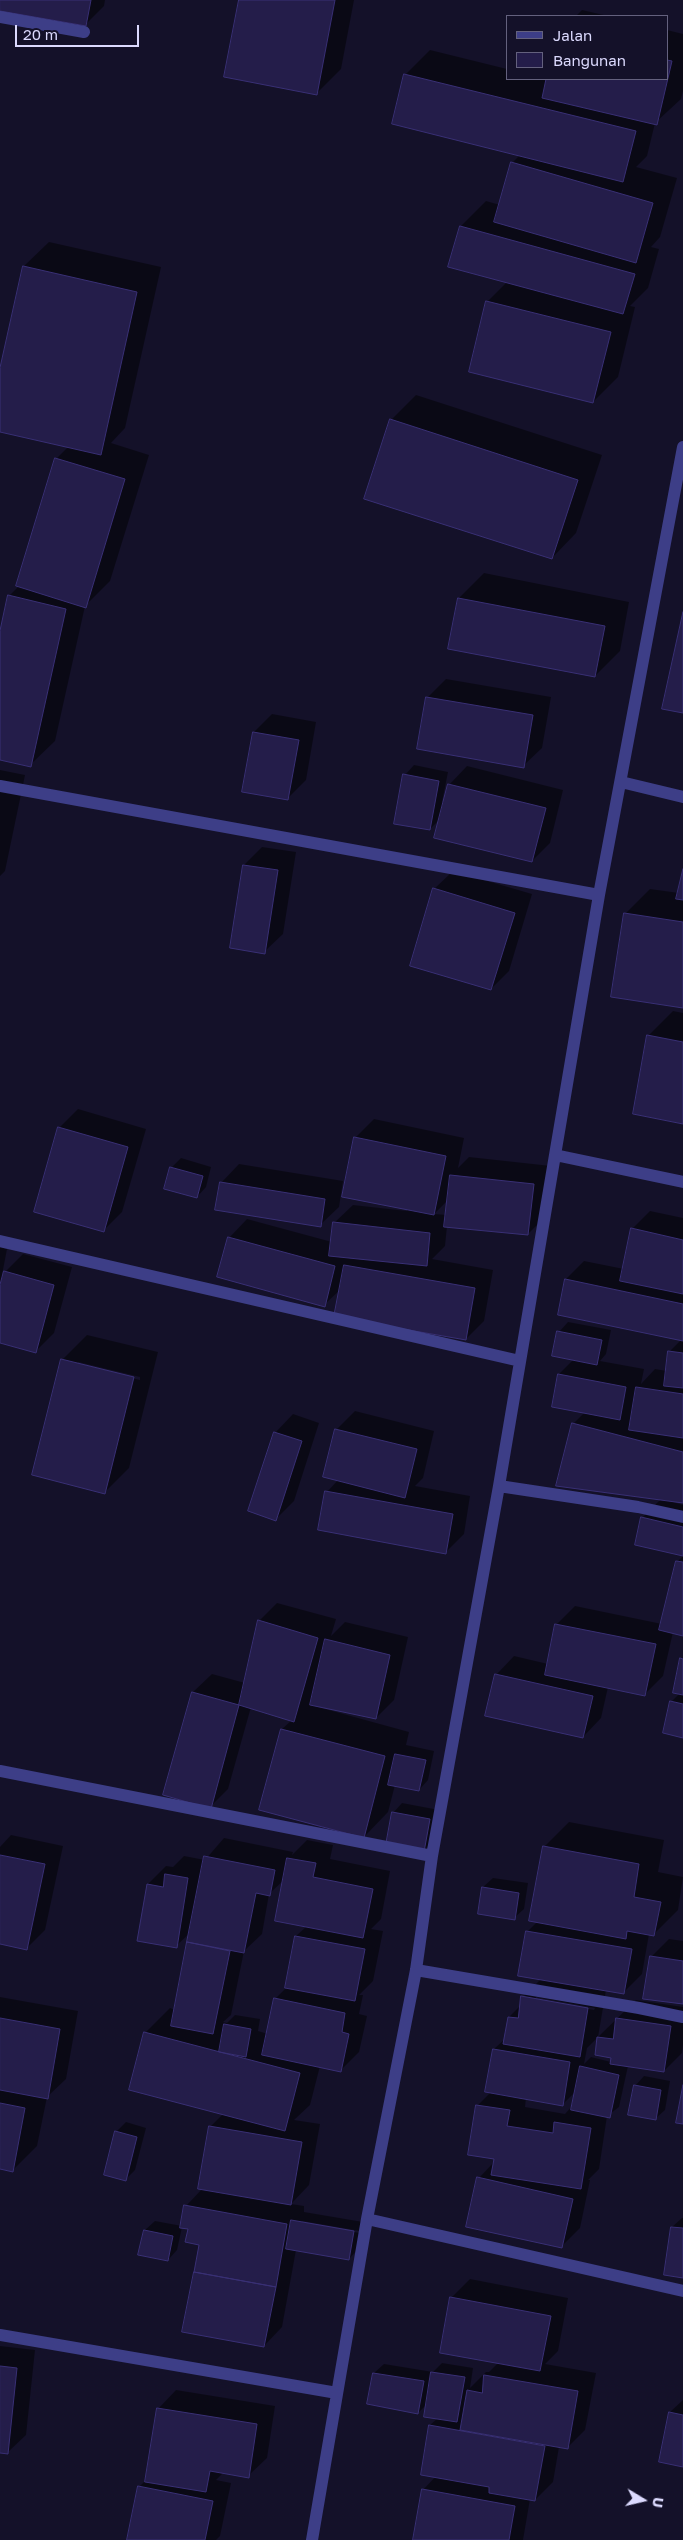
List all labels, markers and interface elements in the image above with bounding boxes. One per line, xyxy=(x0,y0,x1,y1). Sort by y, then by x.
scale bar xyxy=(18,15,141,47)
legend xyxy=(506,15,668,80)
text: 20 m xyxy=(23,25,58,43)
text: Jalan xyxy=(553,26,592,44)
text: Bangunan xyxy=(553,51,626,69)
north arrow xyxy=(618,2475,668,2525)
text: U xyxy=(649,2496,668,2509)

